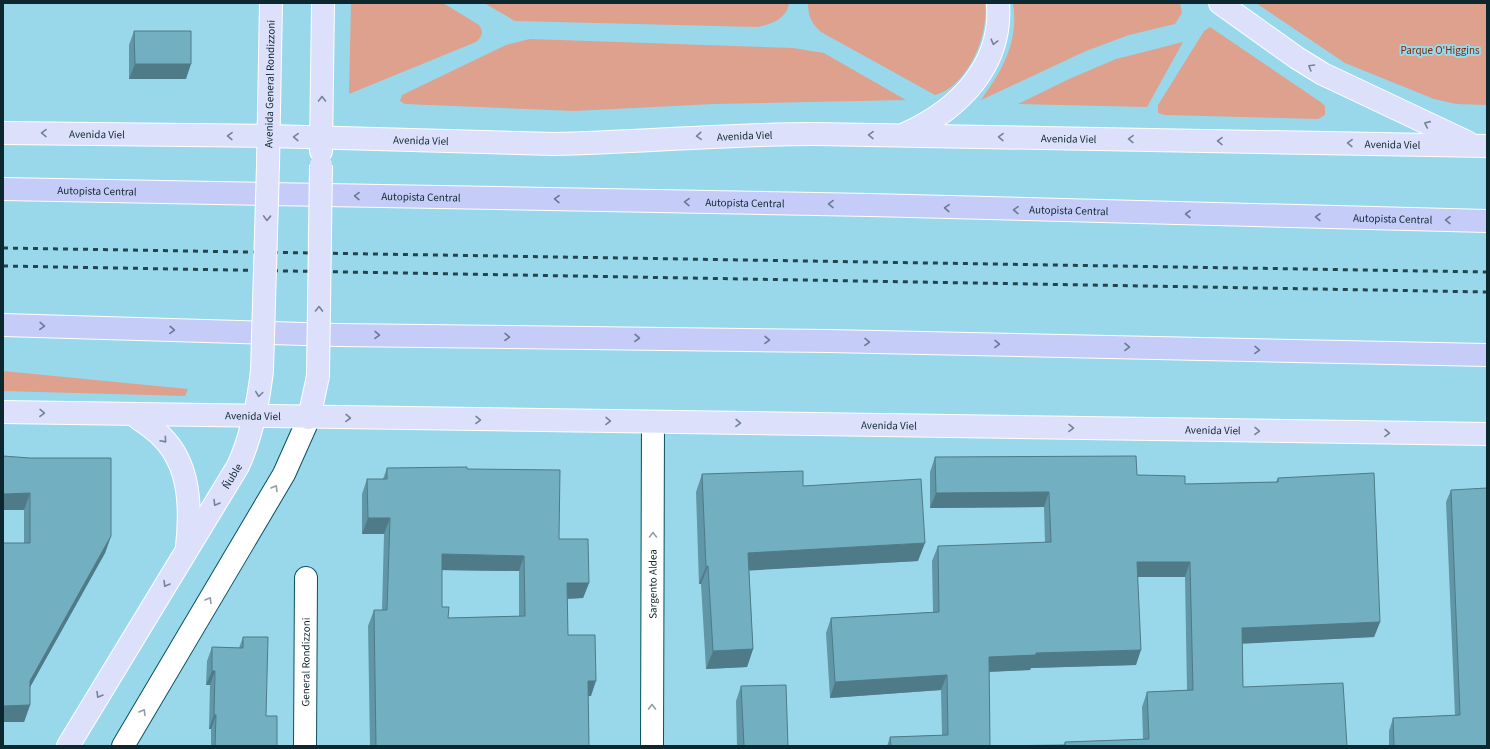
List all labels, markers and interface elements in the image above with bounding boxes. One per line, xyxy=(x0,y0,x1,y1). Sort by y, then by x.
street label: Avenida General Rondizzoni xyxy=(261,20,279,148)
one-way arrow xyxy=(991,38,999,45)
park label: Parque O'Higgins xyxy=(1400,43,1480,58)
one-way arrow xyxy=(1308,64,1315,71)
one-way arrow xyxy=(318,96,326,102)
one-way arrow xyxy=(1424,121,1432,129)
street label: Avenida Viel xyxy=(69,127,125,142)
street label: Avenida Viel xyxy=(717,128,773,145)
one-way arrow xyxy=(41,129,47,137)
one-way arrow xyxy=(868,131,874,139)
street label: Avenida Viel xyxy=(1041,131,1097,147)
one-way arrow xyxy=(227,132,233,140)
street label: Avenida Viel xyxy=(393,132,449,149)
one-way arrow xyxy=(696,132,702,141)
one-way arrow xyxy=(293,133,299,141)
one-way arrow xyxy=(998,133,1004,141)
one-way arrow xyxy=(1128,135,1134,143)
one-way arrow xyxy=(1217,137,1223,145)
street label: Avenida Viel xyxy=(1365,137,1421,153)
one-way arrow xyxy=(1347,139,1353,147)
street label: Autopista Central xyxy=(57,183,137,199)
street label: Autopista Central xyxy=(381,189,461,205)
one-way arrow xyxy=(354,192,360,200)
one-way arrow xyxy=(554,195,560,203)
street label: Autopista Central xyxy=(705,195,785,211)
one-way arrow xyxy=(684,198,690,206)
one-way arrow xyxy=(828,200,834,208)
street label: Autopista Central xyxy=(1029,202,1109,219)
one-way arrow xyxy=(944,203,950,212)
one-way arrow xyxy=(1013,206,1019,214)
one-way arrow xyxy=(1185,210,1191,218)
street label: Autopista Central xyxy=(1353,211,1433,228)
one-way arrow xyxy=(1315,213,1321,221)
one-way arrow xyxy=(262,215,271,221)
one-way arrow xyxy=(1445,216,1451,224)
one-way arrow xyxy=(315,306,323,312)
one-way arrow xyxy=(39,322,45,330)
one-way arrow xyxy=(169,326,175,334)
one-way arrow xyxy=(374,331,380,339)
one-way arrow xyxy=(504,333,510,341)
one-way arrow xyxy=(634,334,640,343)
one-way arrow xyxy=(764,336,770,344)
one-way arrow xyxy=(864,337,870,346)
one-way arrow xyxy=(994,340,1000,348)
one-way arrow xyxy=(1124,343,1130,351)
one-way arrow xyxy=(1254,346,1260,354)
one-way arrow xyxy=(255,391,264,397)
street label: Avenida Viel xyxy=(225,408,281,424)
one-way arrow xyxy=(39,409,45,417)
one-way arrow xyxy=(345,414,351,422)
one-way arrow xyxy=(475,416,481,424)
one-way arrow xyxy=(605,417,611,425)
street label: Avenida Viel xyxy=(861,418,917,434)
one-way arrow xyxy=(735,419,741,427)
street label: Avenida Viel xyxy=(1185,423,1241,438)
one-way arrow xyxy=(1068,424,1074,432)
one-way arrow xyxy=(1254,427,1260,435)
one-way arrow xyxy=(1384,429,1390,437)
one-way arrow xyxy=(159,435,166,442)
street label: Ñuble xyxy=(219,460,246,492)
one-way arrow xyxy=(270,485,278,492)
one-way arrow xyxy=(213,499,221,506)
one-way arrow xyxy=(649,532,657,538)
street label: Sargento Aldea xyxy=(645,549,661,619)
one-way arrow xyxy=(163,580,171,587)
one-way arrow xyxy=(204,597,211,604)
street label: General Rondizzoni xyxy=(298,618,314,706)
one-way arrow xyxy=(96,691,103,698)
one-way arrow xyxy=(648,704,656,710)
one-way arrow xyxy=(138,709,145,716)

